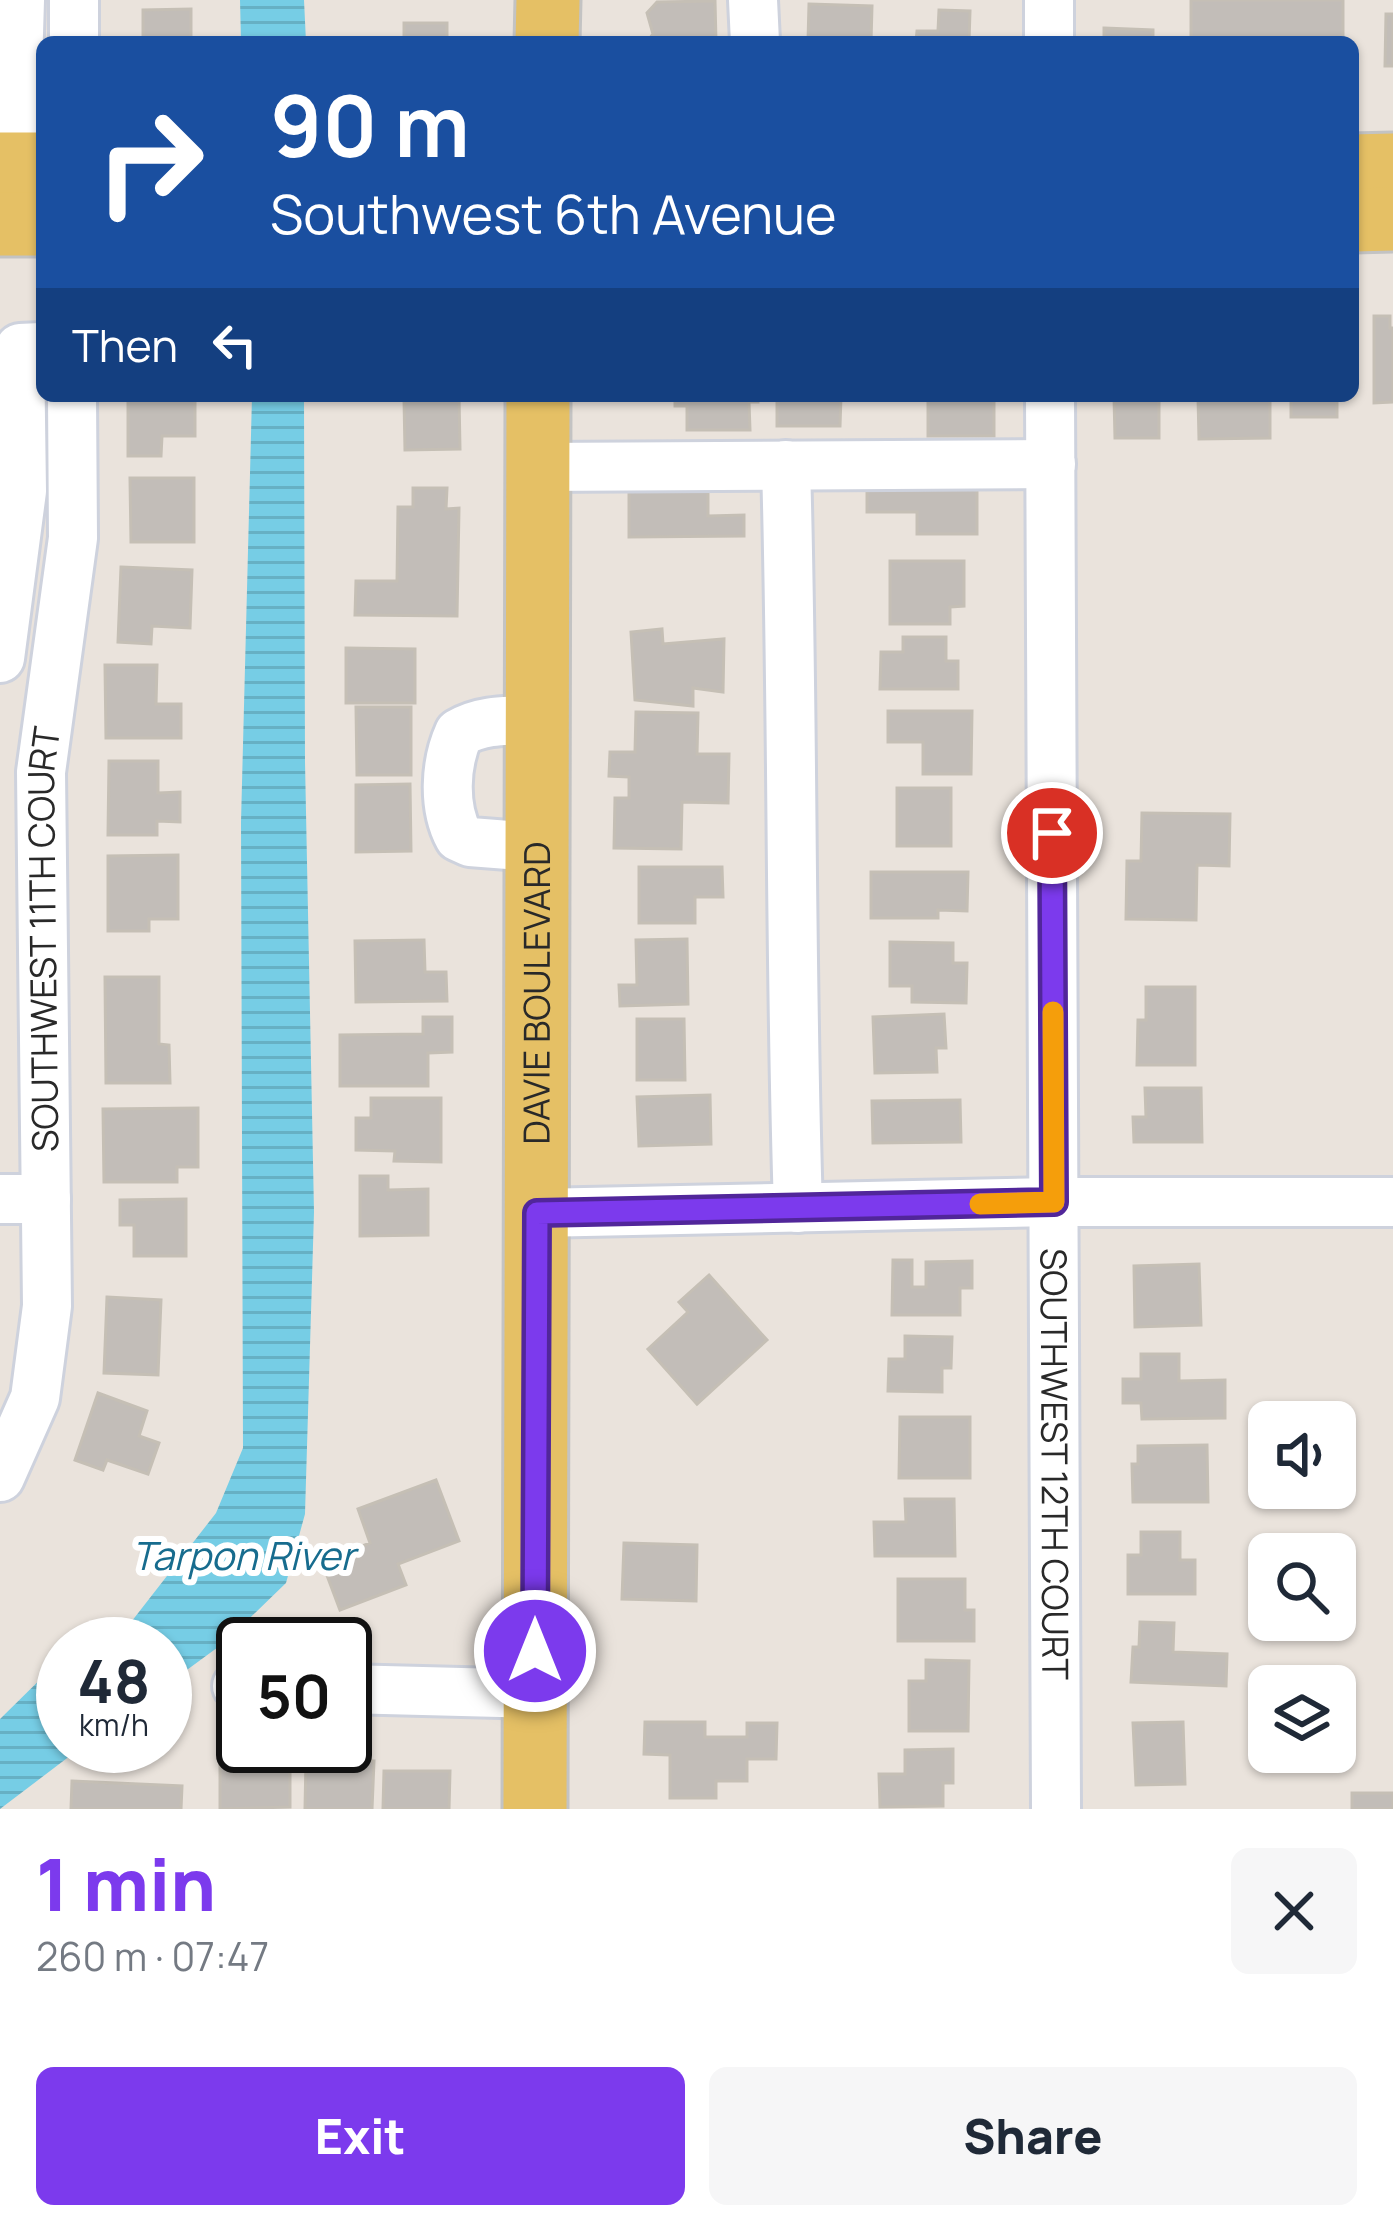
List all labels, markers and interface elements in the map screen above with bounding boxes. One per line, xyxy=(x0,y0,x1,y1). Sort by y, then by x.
text: 90 m xyxy=(270,67,470,182)
icon: right xyxy=(72,84,228,240)
text: Southwest 6th Avenue xyxy=(270,176,837,250)
icon: left xyxy=(202,312,268,378)
text: Then xyxy=(72,314,178,376)
street label: SOUTHWEST 11TH COURT xyxy=(16,723,71,1152)
pin xyxy=(1001,782,1103,884)
icon: arrive xyxy=(1019,800,1085,866)
street label: DAVIE BOULEVARD xyxy=(511,842,561,1144)
street label: SOUTHWEST 12TH COURT xyxy=(1030,1248,1080,1681)
map controls xyxy=(1248,1401,1356,1773)
button: sound xyxy=(1248,1401,1356,1509)
water label: Tarpon River xyxy=(132,1528,359,1582)
button: search xyxy=(1248,1533,1356,1641)
position arrow xyxy=(472,1588,598,1714)
speed limit sign: 50 xyxy=(216,1617,372,1773)
text: 48 xyxy=(77,1639,151,1721)
button: layers xyxy=(1248,1665,1356,1773)
text: km/h xyxy=(79,1704,149,1745)
text: 1 min xyxy=(36,1834,216,1933)
button: close xyxy=(1231,1848,1357,1974)
text: 260 m · 07:47 xyxy=(36,1929,269,1983)
button: Exit xyxy=(36,2067,685,2205)
button: Share xyxy=(709,2067,1357,2205)

